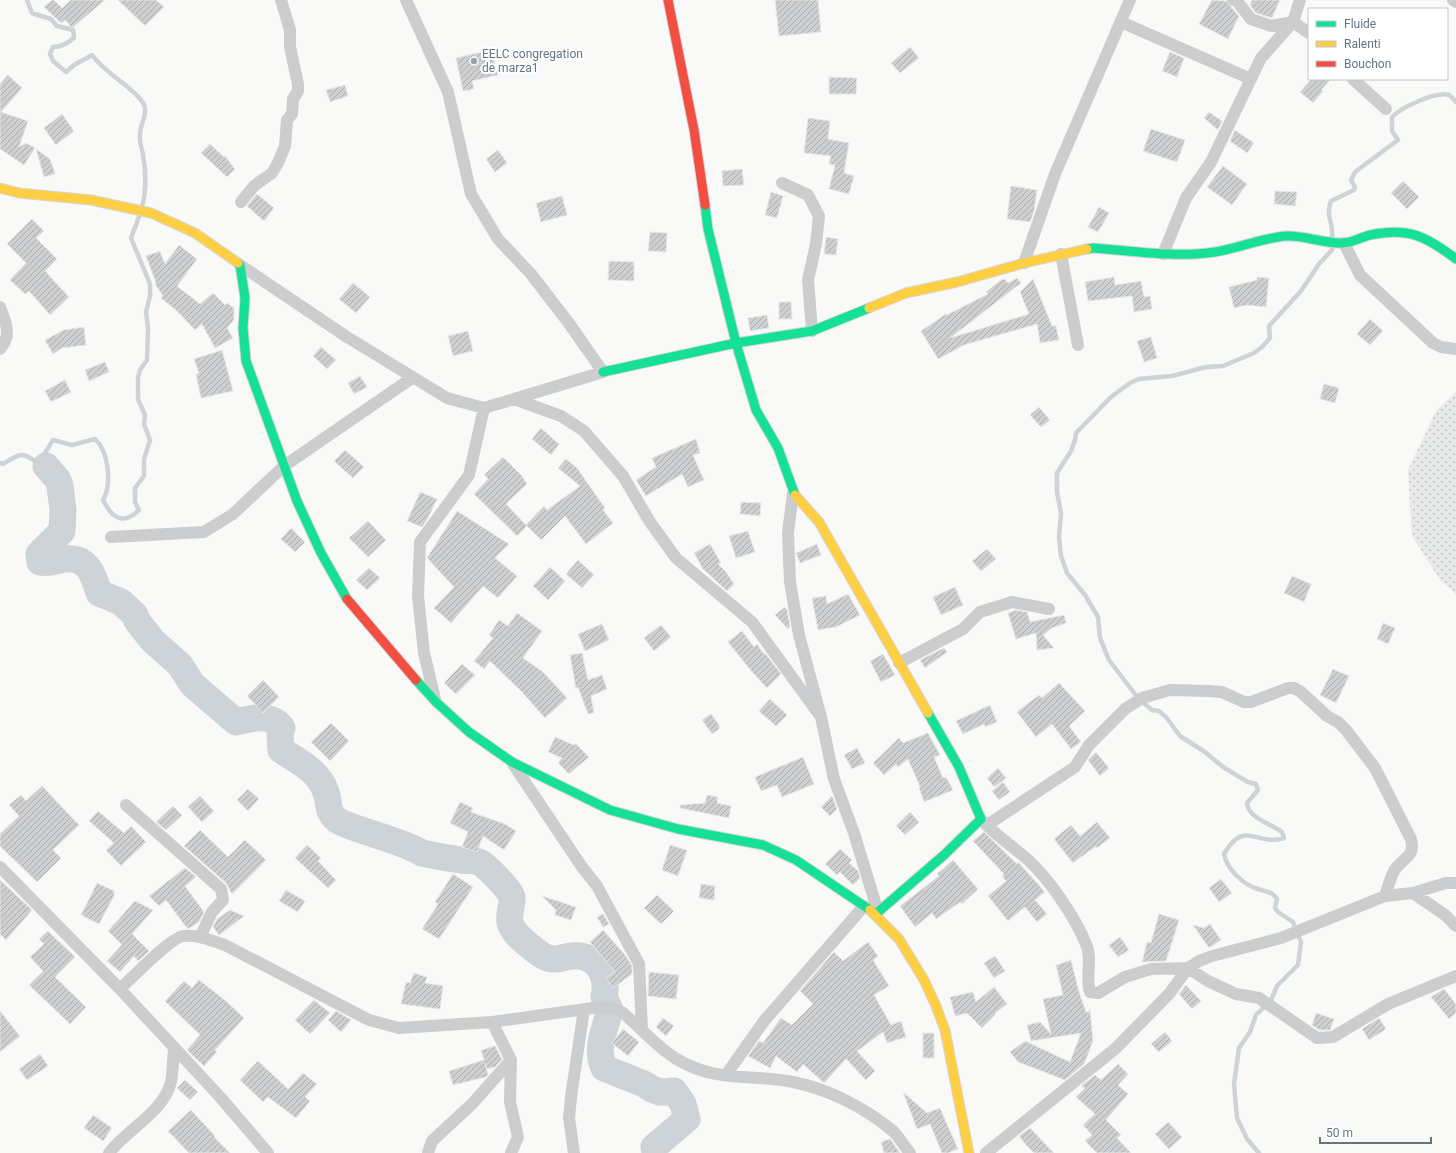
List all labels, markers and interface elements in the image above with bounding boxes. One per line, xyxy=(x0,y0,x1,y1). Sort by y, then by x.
legend xyxy=(1308,8,1448,80)
text: Fluide xyxy=(1344,17,1376,31)
text: Ralenti xyxy=(1344,37,1381,51)
place label: EELC congregation de marza1 xyxy=(482,47,583,75)
marker: EELC congregation de marza1 xyxy=(469,56,479,66)
text: Bouchon xyxy=(1344,57,1391,71)
scale bar xyxy=(1320,1119,1431,1145)
text: 50 m xyxy=(1326,1126,1353,1140)

